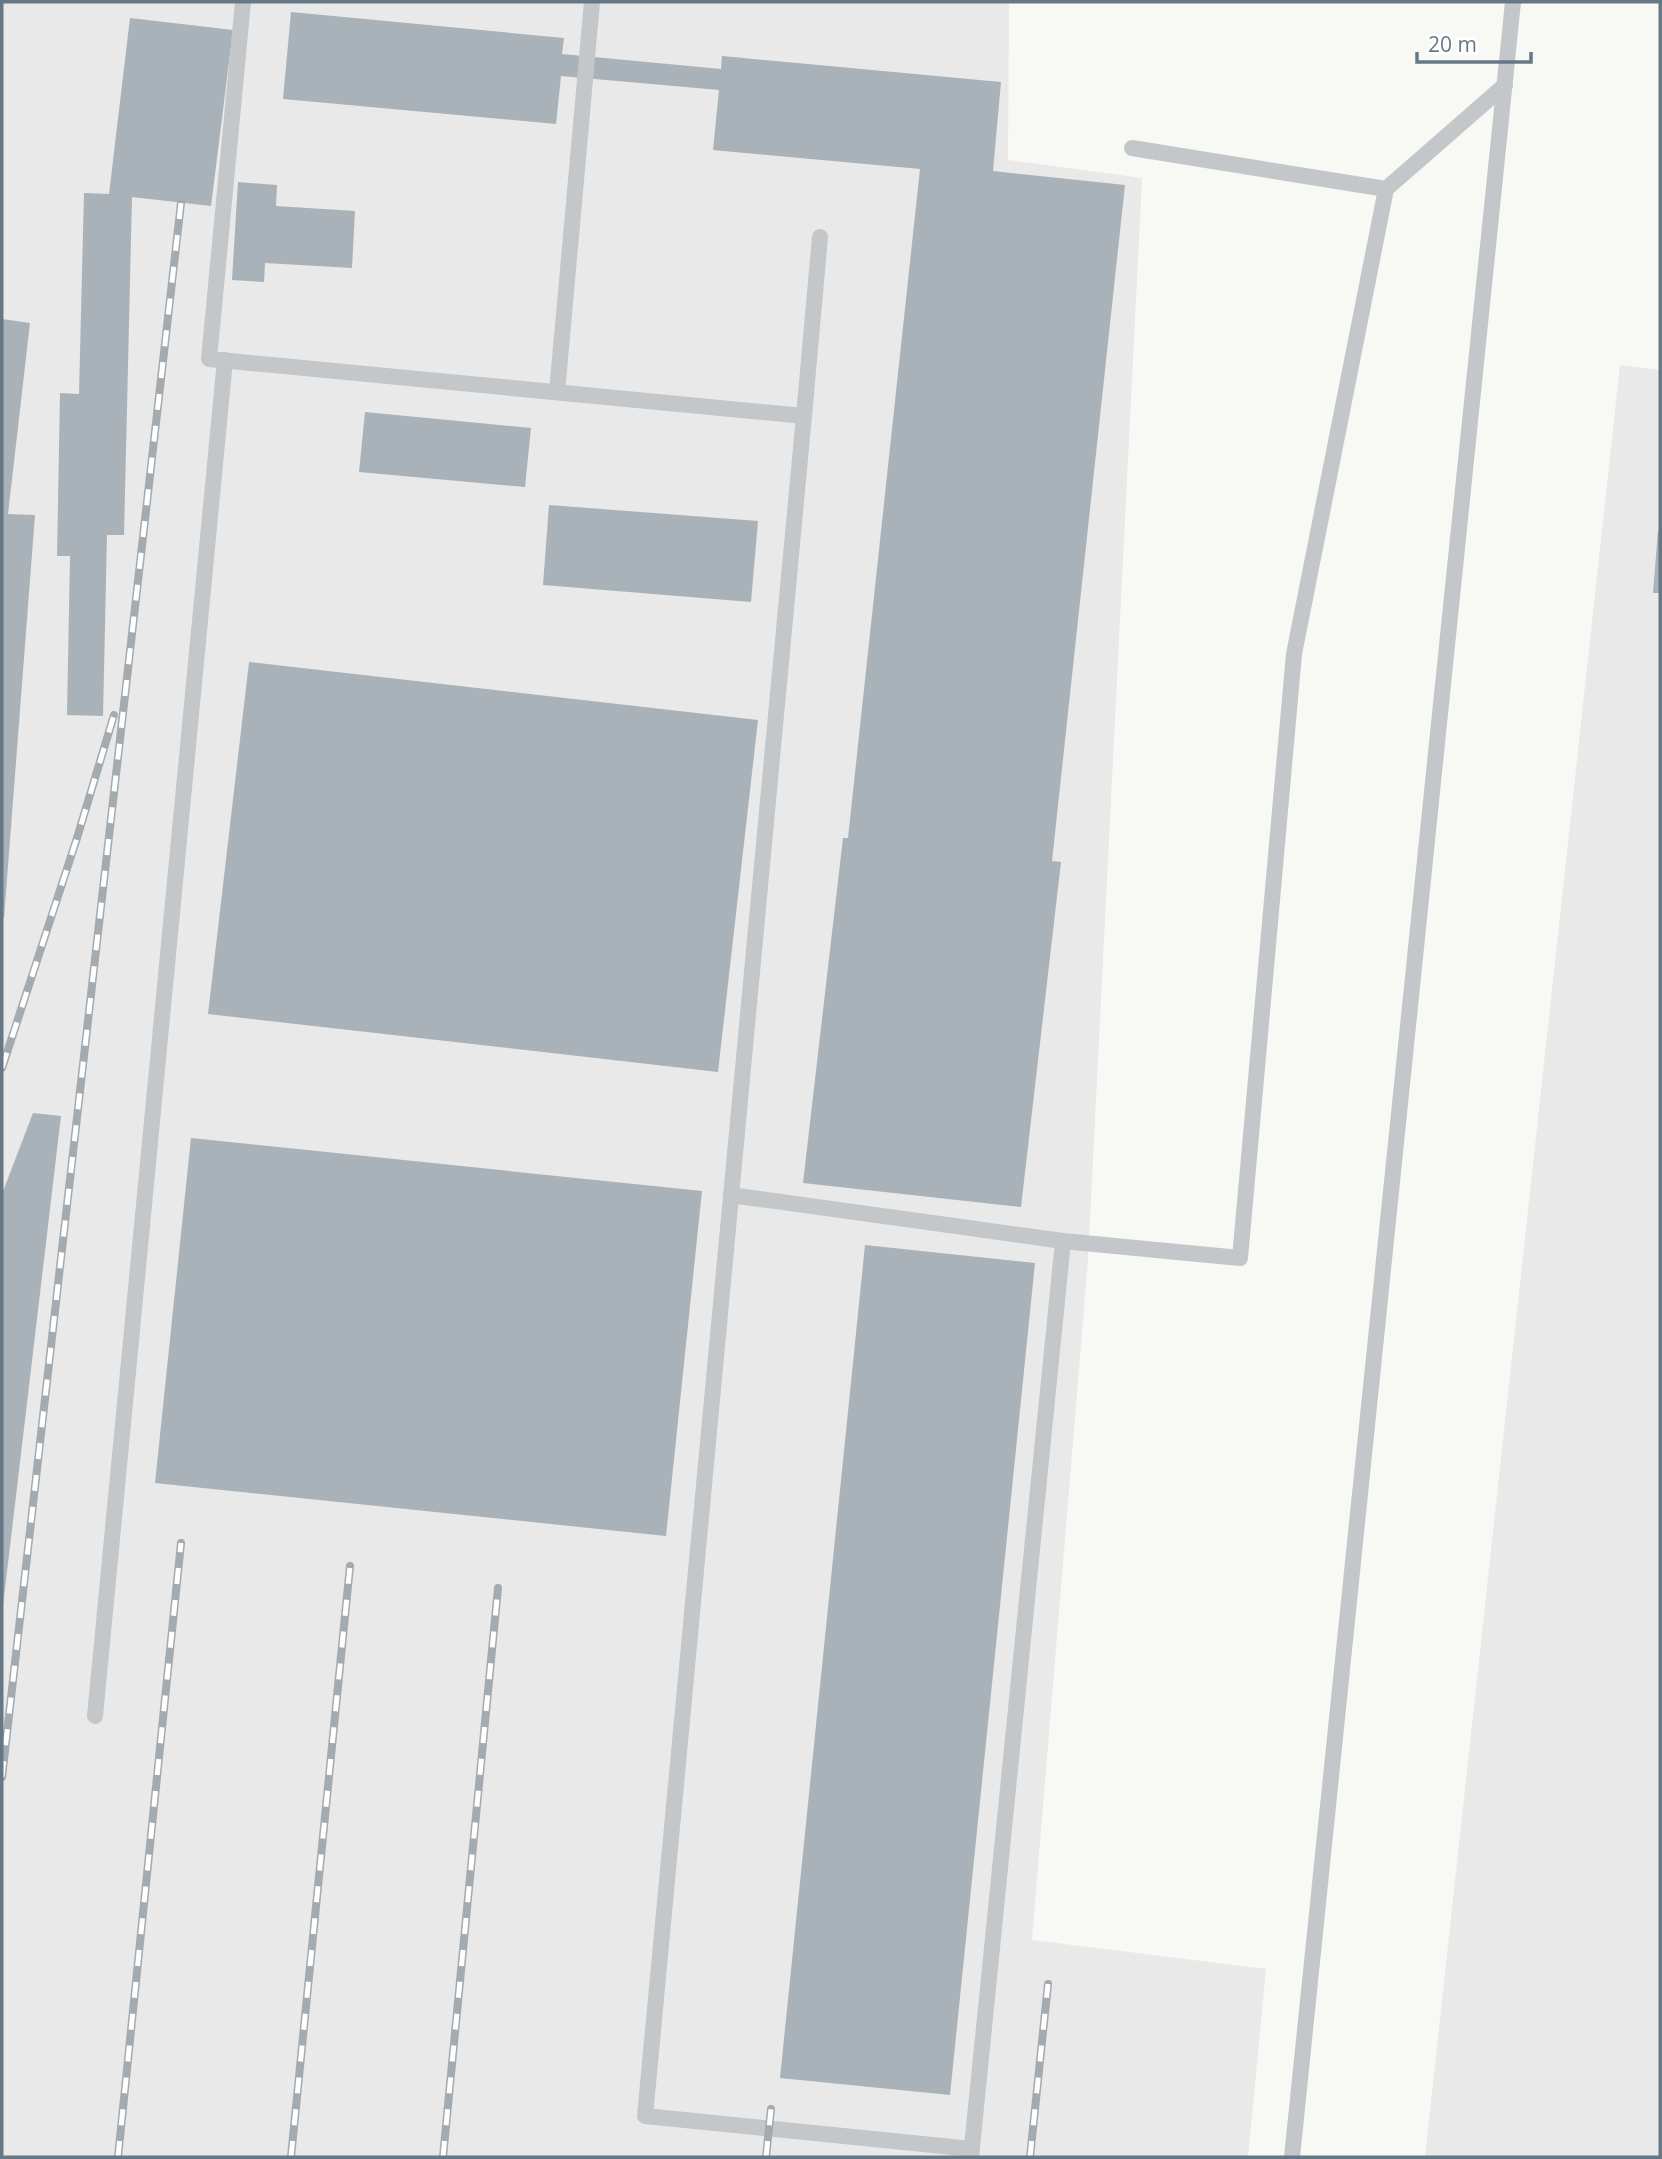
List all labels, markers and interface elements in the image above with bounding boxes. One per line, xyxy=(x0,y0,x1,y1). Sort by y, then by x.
scale bar xyxy=(1417,21,1531,65)
text: 20 m xyxy=(1428,30,1477,58)

